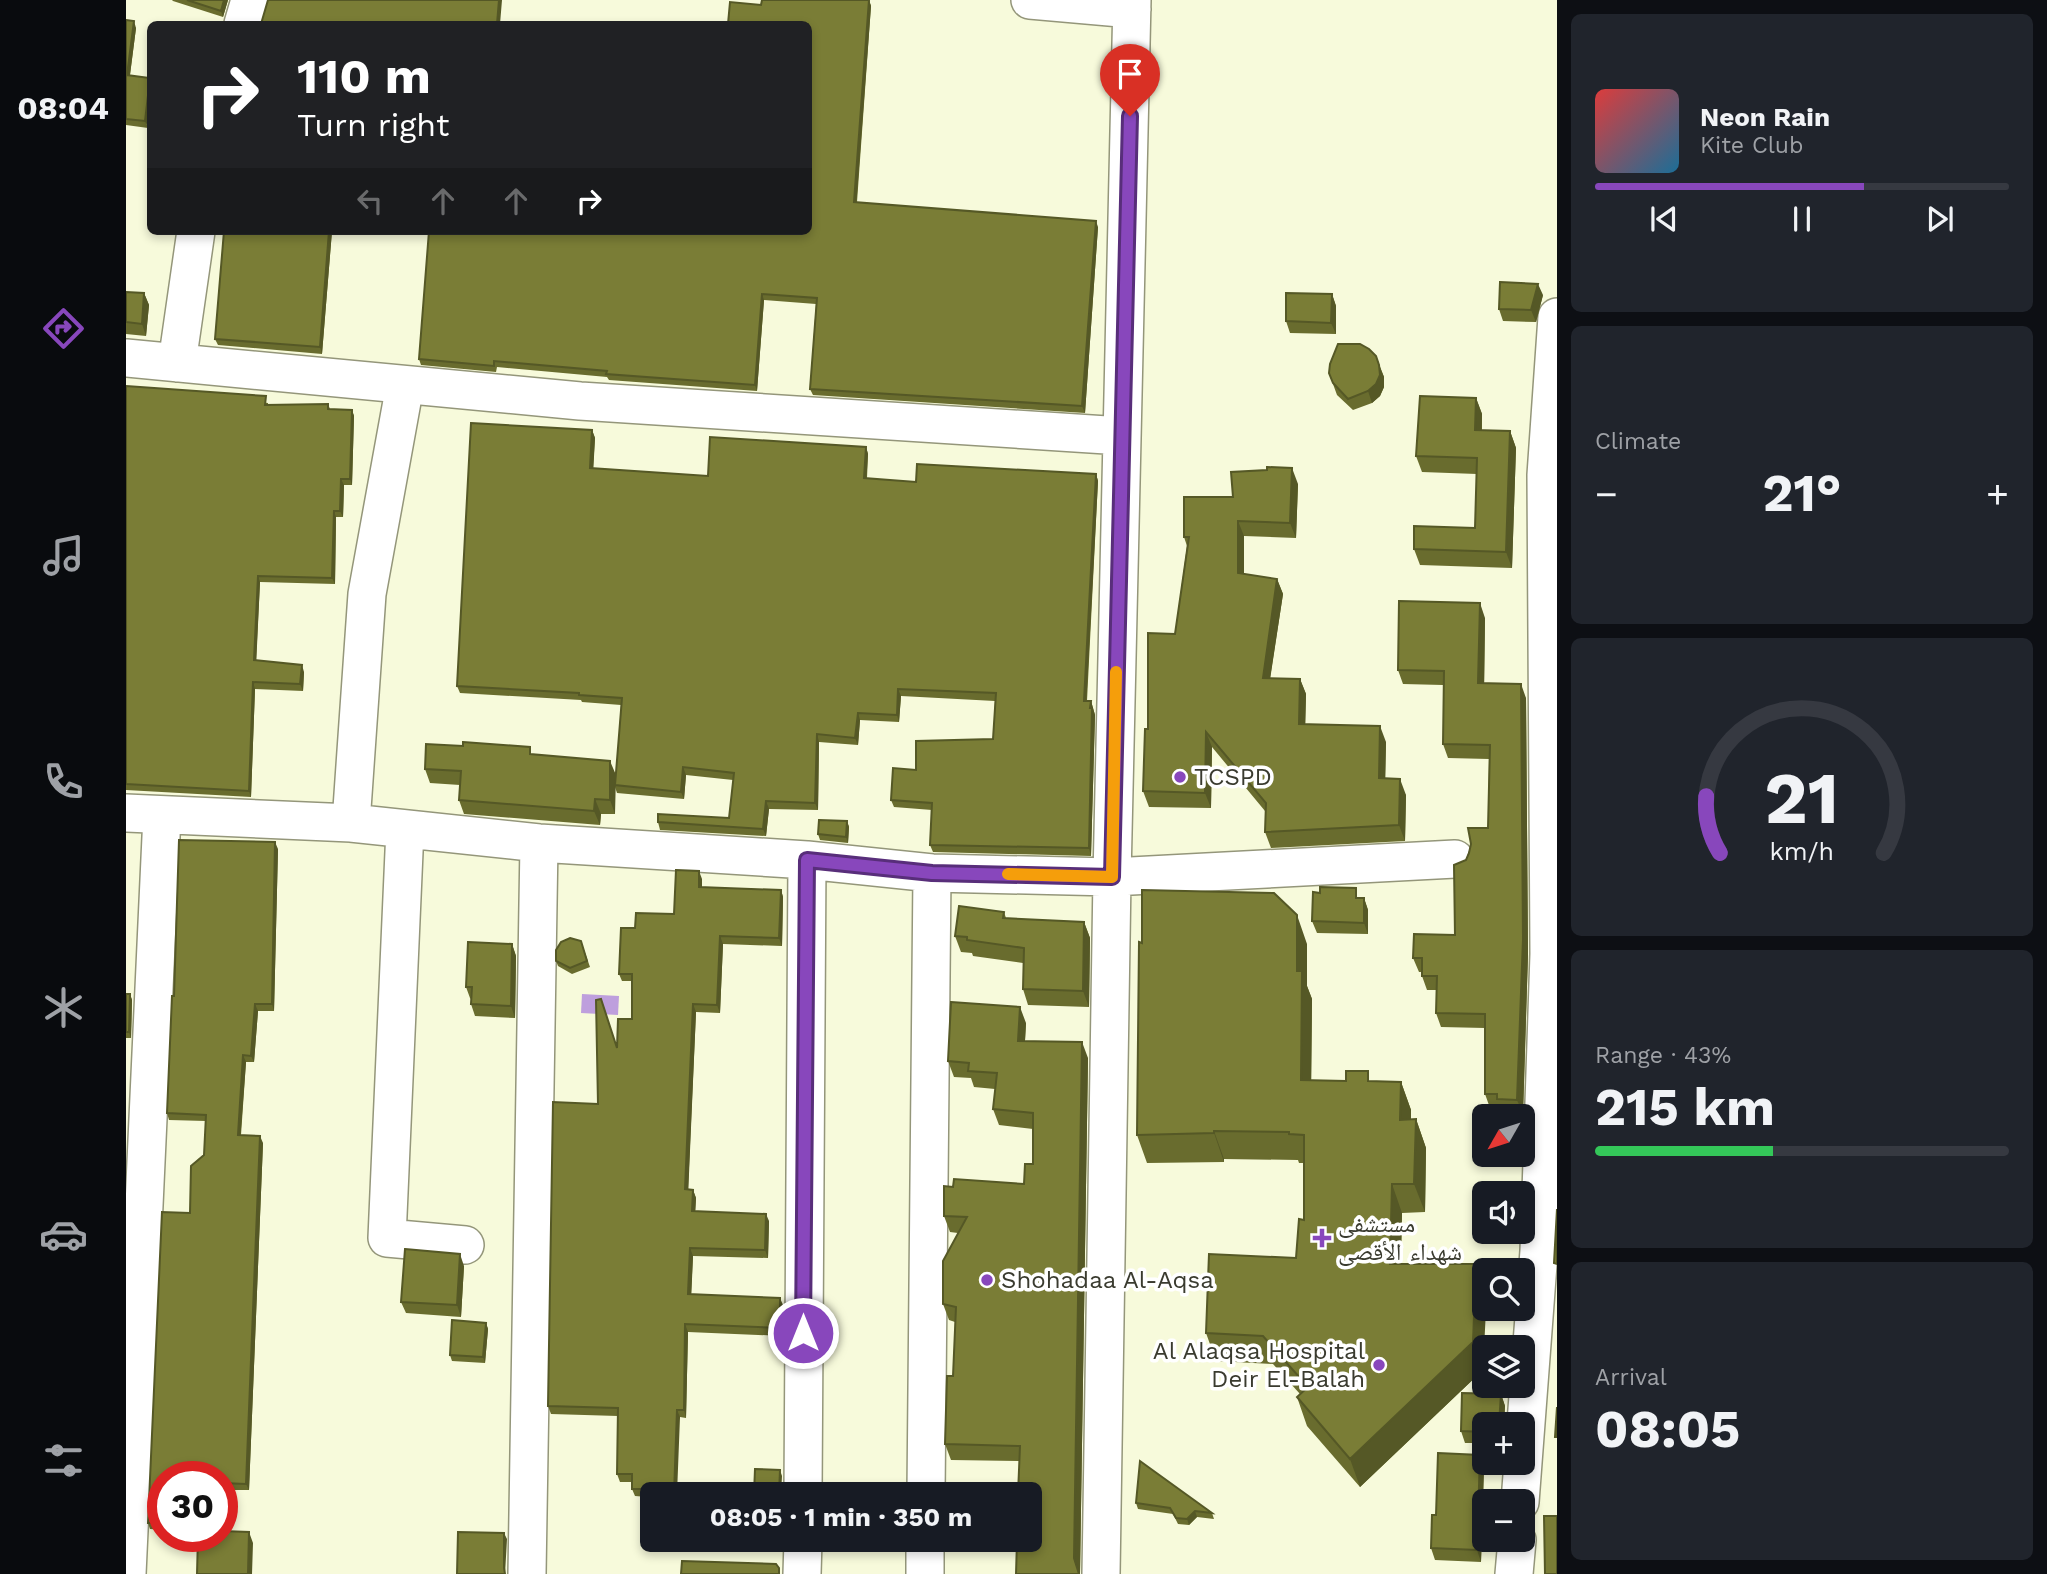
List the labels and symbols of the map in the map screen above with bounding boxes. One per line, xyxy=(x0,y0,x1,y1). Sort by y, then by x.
pin xyxy=(1100,44,1160,116)
place label: TCSPD xyxy=(1194,763,1272,791)
marker: TCSPD xyxy=(1172,769,1188,785)
north arrow xyxy=(1472,1104,1535,1167)
place label: مستشفى شهداء الأقصى xyxy=(1338,1210,1462,1266)
marker: مستشفى شهداء الأقصى xyxy=(1312,1228,1332,1248)
place label: Shohadaa Al-Aqsa xyxy=(1001,1266,1214,1294)
marker: Shohadaa Al-Aqsa xyxy=(979,1272,995,1288)
position arrow xyxy=(766,1296,840,1370)
place label: Al Alaqsa Hospital Deir El-Balah xyxy=(1153,1337,1366,1393)
marker: Al Alaqsa Hospital Deir El-Balah xyxy=(1371,1357,1387,1373)
speed limit sign: 30 xyxy=(147,1461,238,1552)

